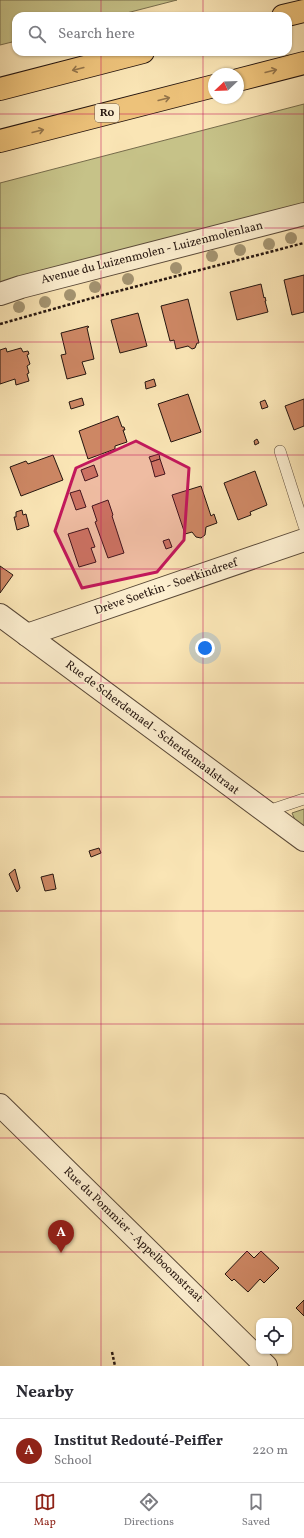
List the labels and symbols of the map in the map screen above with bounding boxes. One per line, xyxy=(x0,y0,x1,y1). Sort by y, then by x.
one-way arrow xyxy=(72,65,85,73)
one-way arrow xyxy=(264,67,277,75)
north arrow xyxy=(208,68,244,104)
one-way arrow xyxy=(157,94,170,102)
road number: R0 xyxy=(95,104,119,122)
one-way arrow xyxy=(31,127,44,134)
street label: Avenue du Luizenmolen - Luizenmolenlaan xyxy=(39,218,265,288)
street label: Drève Soetkin - Soetkindreef xyxy=(92,554,242,619)
your location xyxy=(195,638,215,658)
street label: Rue de Scherdemael - Scherdemaalstraat xyxy=(62,657,242,799)
street label: Rue du Pommier - Appelboomstraat xyxy=(60,1164,206,1306)
pin: A xyxy=(48,1220,74,1253)

